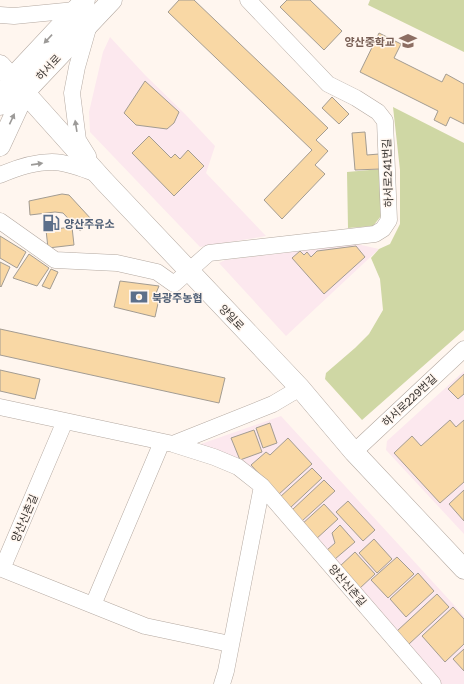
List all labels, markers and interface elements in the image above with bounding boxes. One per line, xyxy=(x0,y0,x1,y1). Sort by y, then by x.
school or university icon: 양산중학교 xyxy=(398,31,418,51)
one-way arrow xyxy=(44,33,53,44)
place label: 양산중학교 xyxy=(344,35,395,48)
street label: 하서로 xyxy=(33,51,63,83)
one-way arrow xyxy=(9,113,15,125)
one-way arrow xyxy=(73,120,79,132)
street label: 하서로241번길 xyxy=(379,138,395,208)
one-way arrow xyxy=(31,161,43,167)
fuel station icon: 양산주유소 xyxy=(41,213,61,233)
place label: 양산주유소 xyxy=(64,217,115,230)
bank icon: 북광주농협 xyxy=(129,287,149,307)
place label: 북광주농협 xyxy=(152,291,203,304)
street label: 양일로 xyxy=(217,302,247,332)
street label: 하서로229번길 xyxy=(379,371,439,429)
street label: 양산신촌길 xyxy=(8,492,40,544)
street label: 양산신촌길 xyxy=(326,562,370,608)

